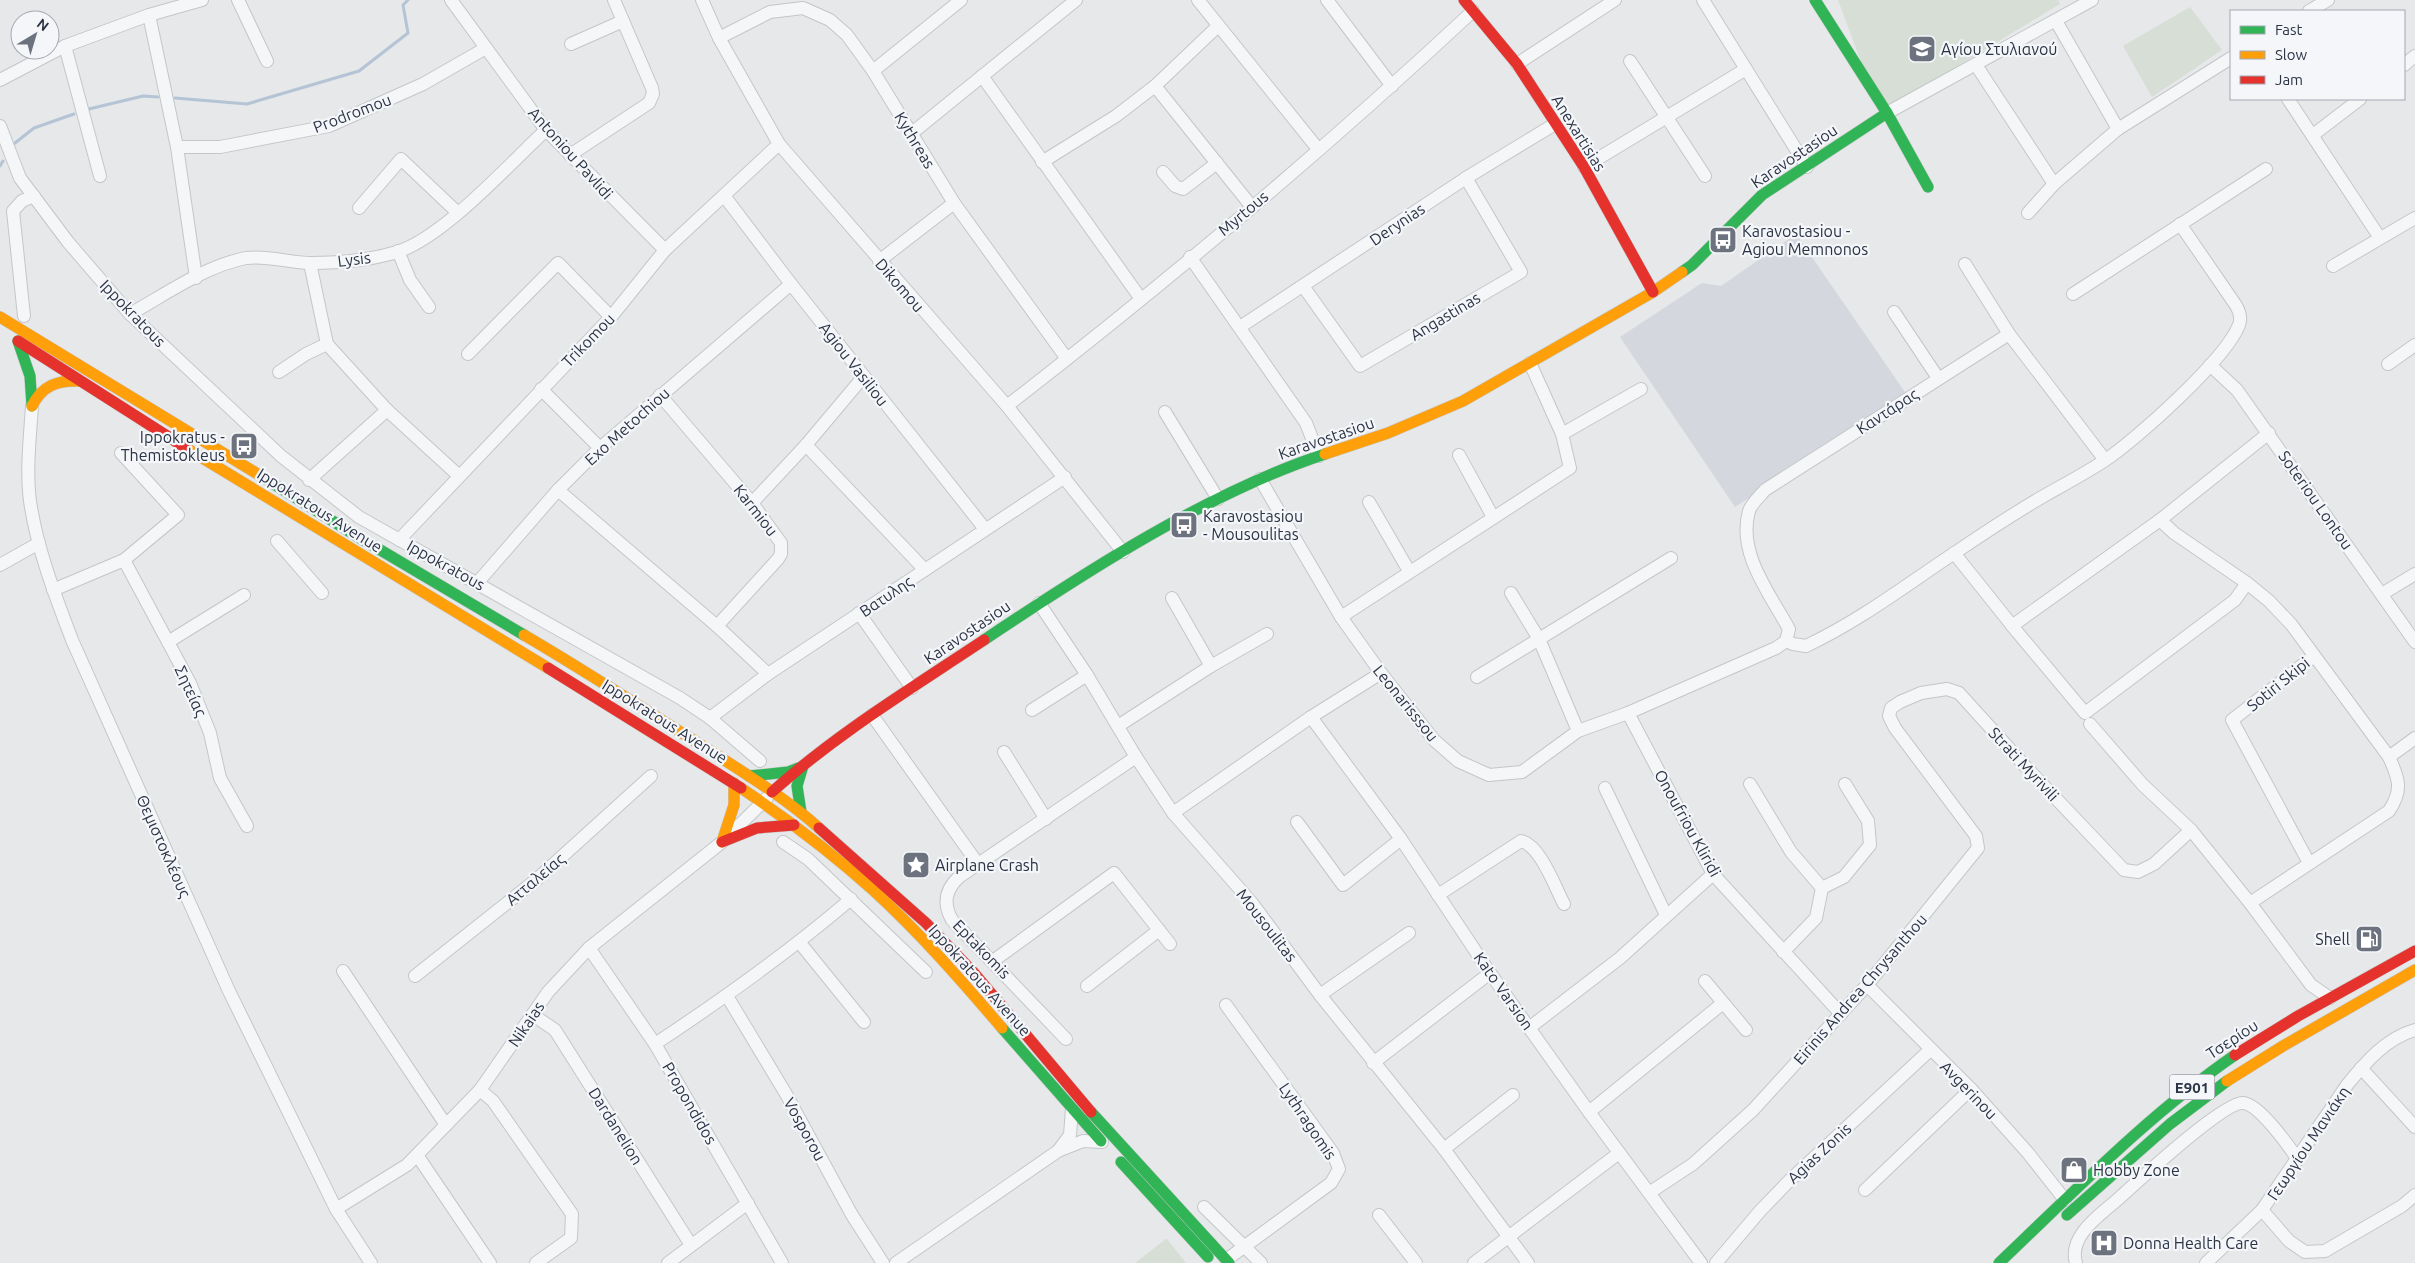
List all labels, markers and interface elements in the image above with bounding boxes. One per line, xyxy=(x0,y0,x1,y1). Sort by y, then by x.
north arrow xyxy=(10,10,60,60)
legend xyxy=(2230,10,2405,100)
text: N xyxy=(34,15,52,34)
text: Fast xyxy=(2275,21,2303,38)
school or university icon: Αγίου Στυλιανού xyxy=(1907,34,1937,64)
place label: Αγίου Στυλιανού xyxy=(1941,40,2057,58)
text: Slow xyxy=(2275,46,2308,63)
text: Jam xyxy=(2275,71,2303,88)
street label: Prodromou xyxy=(310,90,394,136)
street label: Anexartisias xyxy=(1548,91,1610,175)
street label: Antoniou Pavlidi xyxy=(525,103,617,203)
street label: Kythreas xyxy=(891,108,939,172)
street label: Karavostasiou xyxy=(1747,121,1841,191)
street label: Myrtous xyxy=(1214,187,1272,239)
street label: Derynias xyxy=(1366,199,1428,249)
place label: Karavostasiou - Agiou Memnonos xyxy=(1742,222,1868,258)
bus stop icon: Karavostasiou - Agiou Memnonos xyxy=(1708,225,1738,255)
street label: Lysis xyxy=(336,248,372,270)
street label: Dikomou xyxy=(872,255,928,315)
street label: Ippokratous xyxy=(97,276,169,350)
street label: Angastinas xyxy=(1407,288,1483,344)
street label: Trikomou xyxy=(558,309,618,371)
street label: Agiou Vasiliou xyxy=(816,319,892,409)
street label: Exo Metochiou xyxy=(581,383,673,469)
street label: Καντάρας xyxy=(1853,384,1922,438)
street label: Karavostasiou xyxy=(1276,413,1376,463)
place label: Ippokratus - Themistokleus xyxy=(121,428,225,464)
bus stop icon: Ippokratus - Themistokleus xyxy=(229,431,259,461)
street label: Soteriou Lontou xyxy=(2275,447,2357,553)
street label: Ippokratous Avenue xyxy=(254,464,386,556)
street label: Karmiou xyxy=(730,481,782,539)
place label: Karavostasiou - Mousoulitas xyxy=(1203,507,1303,543)
bus stop icon: Karavostasiou - Mousoulitas xyxy=(1169,510,1199,540)
street label: Ippokratous xyxy=(404,536,488,594)
street label: Βατυλης xyxy=(856,572,917,621)
street label: Karavostasiou xyxy=(920,597,1014,667)
street label: Sotiri Skipi xyxy=(2243,653,2313,715)
street label: Leonarisssou xyxy=(1370,661,1442,745)
street label: Σητείας xyxy=(171,663,211,720)
street label: Ippokratous Avenue xyxy=(599,675,731,767)
street label: Strati Myrivili xyxy=(1985,723,2063,805)
street label: Onoufriou Kliridi xyxy=(1651,766,1725,880)
street label: Θεμιστοκλέους xyxy=(132,792,195,901)
street label: Ατταλείας xyxy=(502,849,569,909)
place icon: Airplane Crash xyxy=(901,850,931,880)
place label: Airplane Crash xyxy=(935,856,1039,874)
street label: Mousoulitas xyxy=(1233,885,1301,965)
street label: Eirinis Andrea Chrysanthou xyxy=(1790,910,1930,1068)
street label: Eptakomis xyxy=(950,916,1014,982)
street label: Ippokratous Avenue xyxy=(925,921,1035,1039)
fuel station icon: Shell xyxy=(2354,924,2384,954)
place label: Shell xyxy=(2315,930,2350,948)
street label: Kato Varsion xyxy=(1471,949,1537,1033)
street label: Nikaias xyxy=(504,998,548,1050)
street label: Τσερίου xyxy=(2203,1016,2261,1062)
street label: Avgerinou xyxy=(1937,1057,2001,1123)
street label: Propondidos xyxy=(659,1059,721,1147)
road number: E901 xyxy=(2170,1074,2214,1100)
street label: Lythragomis xyxy=(1276,1079,1340,1163)
street label: Γεωργίου Μανιάκη xyxy=(2263,1083,2353,1203)
street label: Dardanelion xyxy=(585,1084,647,1168)
street label: Vosporou xyxy=(780,1094,830,1164)
street label: Agias Zonis xyxy=(1783,1119,1855,1187)
shop icon: Hobby Zone xyxy=(2059,1155,2089,1185)
place label: Hobby Zone xyxy=(2093,1161,2180,1179)
hospital icon: Donna Health Care xyxy=(2089,1228,2119,1258)
place label: Donna Health Care xyxy=(2123,1234,2258,1252)

